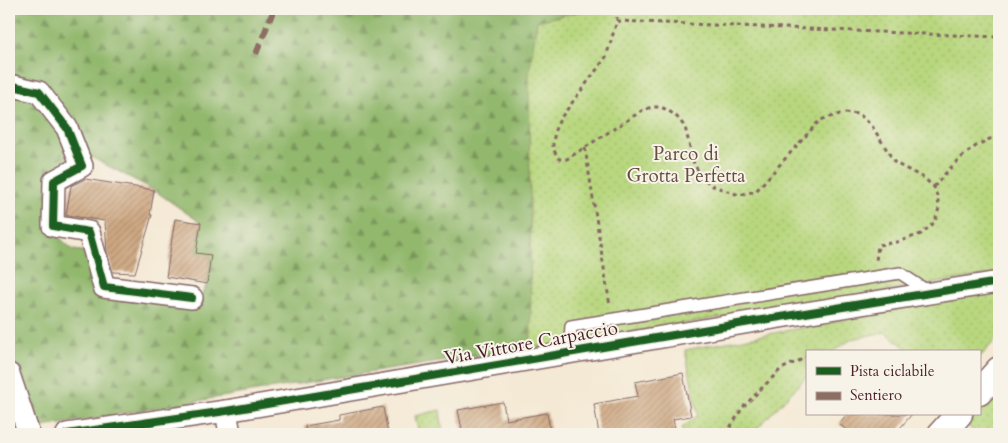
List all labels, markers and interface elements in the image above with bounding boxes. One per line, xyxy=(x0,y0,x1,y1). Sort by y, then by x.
park label: Parco di Grotta Perfetta xyxy=(627,141,745,189)
street label: Via Vittore Carpaccio xyxy=(442,315,620,371)
legend xyxy=(806,350,980,416)
text: Pista ciclabile xyxy=(850,361,935,381)
text: Sentiero xyxy=(850,385,902,405)

